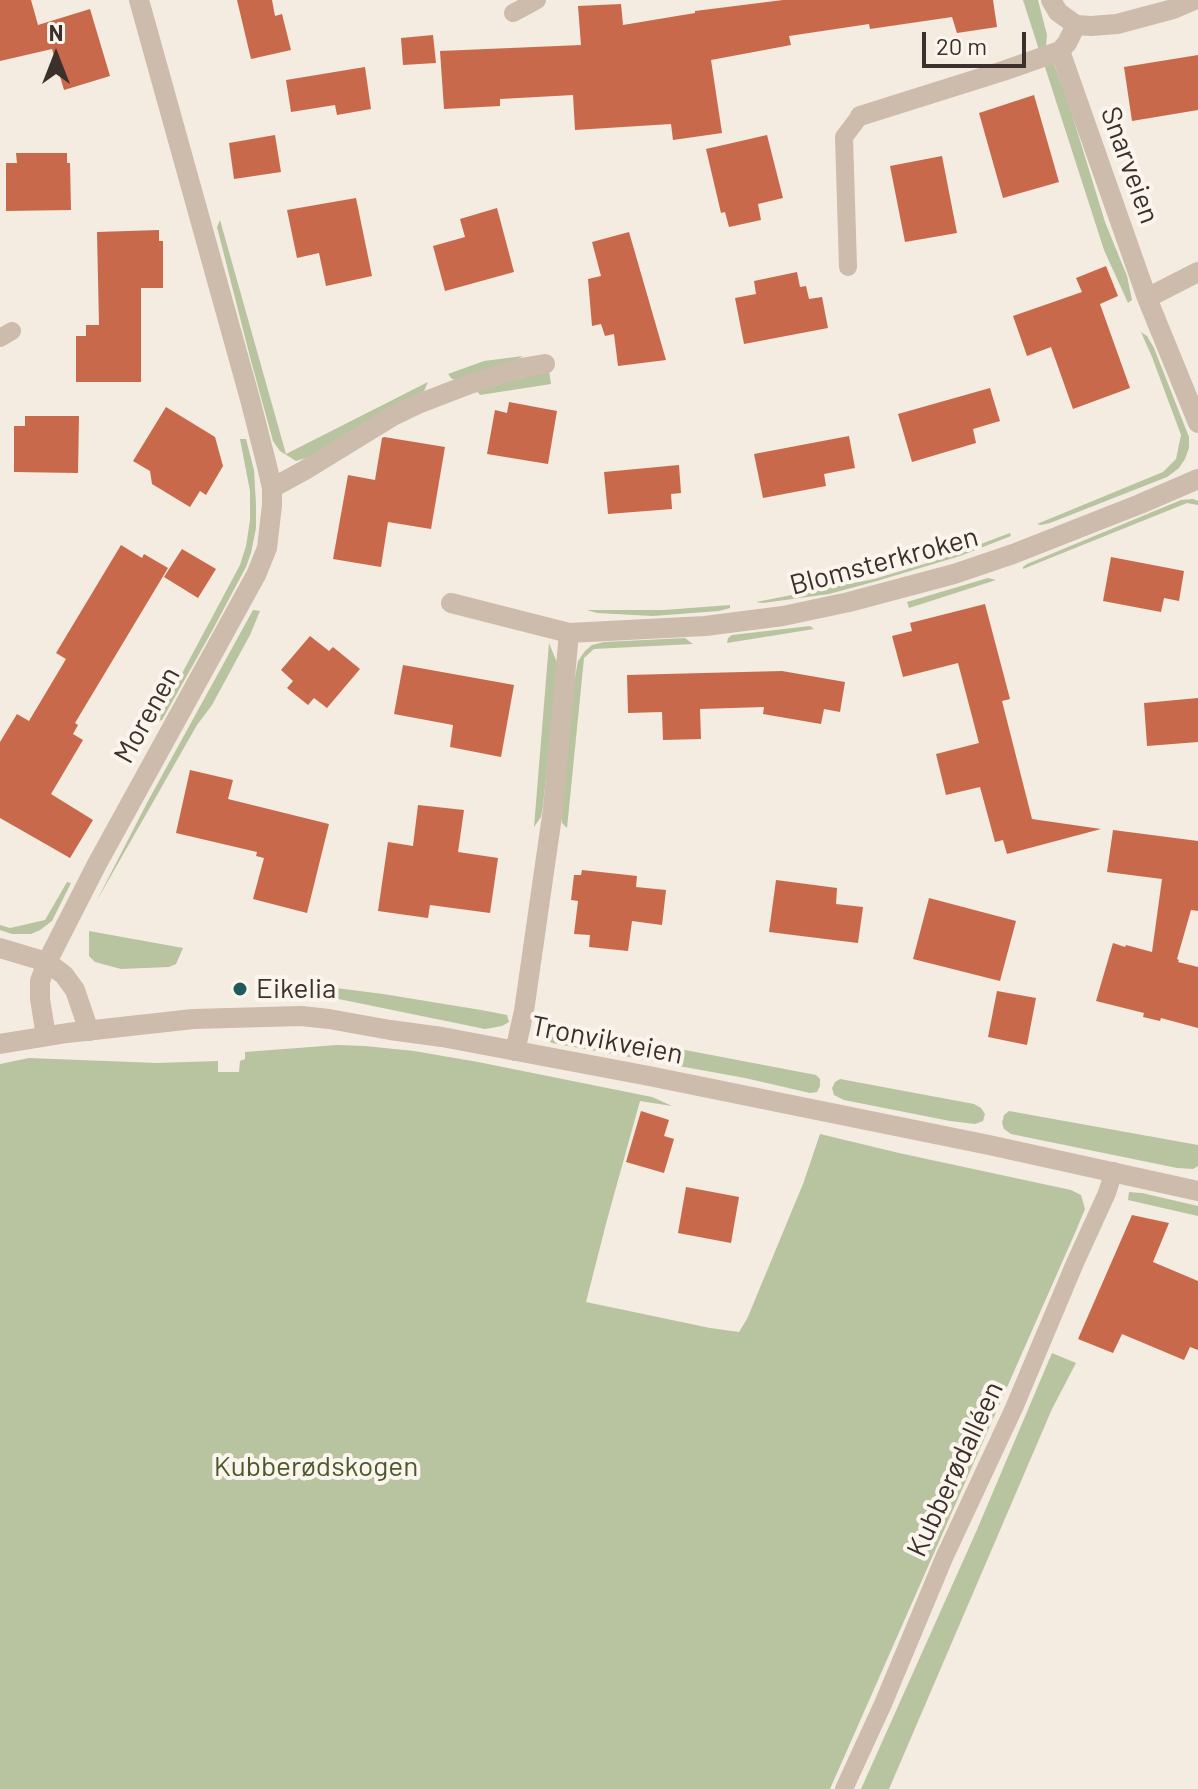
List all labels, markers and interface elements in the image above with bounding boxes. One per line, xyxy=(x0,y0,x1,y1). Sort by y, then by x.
north arrow xyxy=(16,16,96,96)
scale bar xyxy=(926,16,1030,66)
text: N xyxy=(49,19,63,45)
text: 20 m xyxy=(936,31,987,60)
street label: Snarveien xyxy=(1093,102,1167,228)
street label: Blomsterkroken xyxy=(786,520,982,602)
street label: Morenen xyxy=(107,661,187,769)
place label: Eikelia xyxy=(256,972,336,1006)
marker: Eikelia xyxy=(231,980,249,998)
street label: Tronvikveien xyxy=(528,1009,686,1071)
street label: Kubberødalléen xyxy=(900,1376,1010,1562)
park label: Kubberødskogen xyxy=(214,1450,418,1484)

